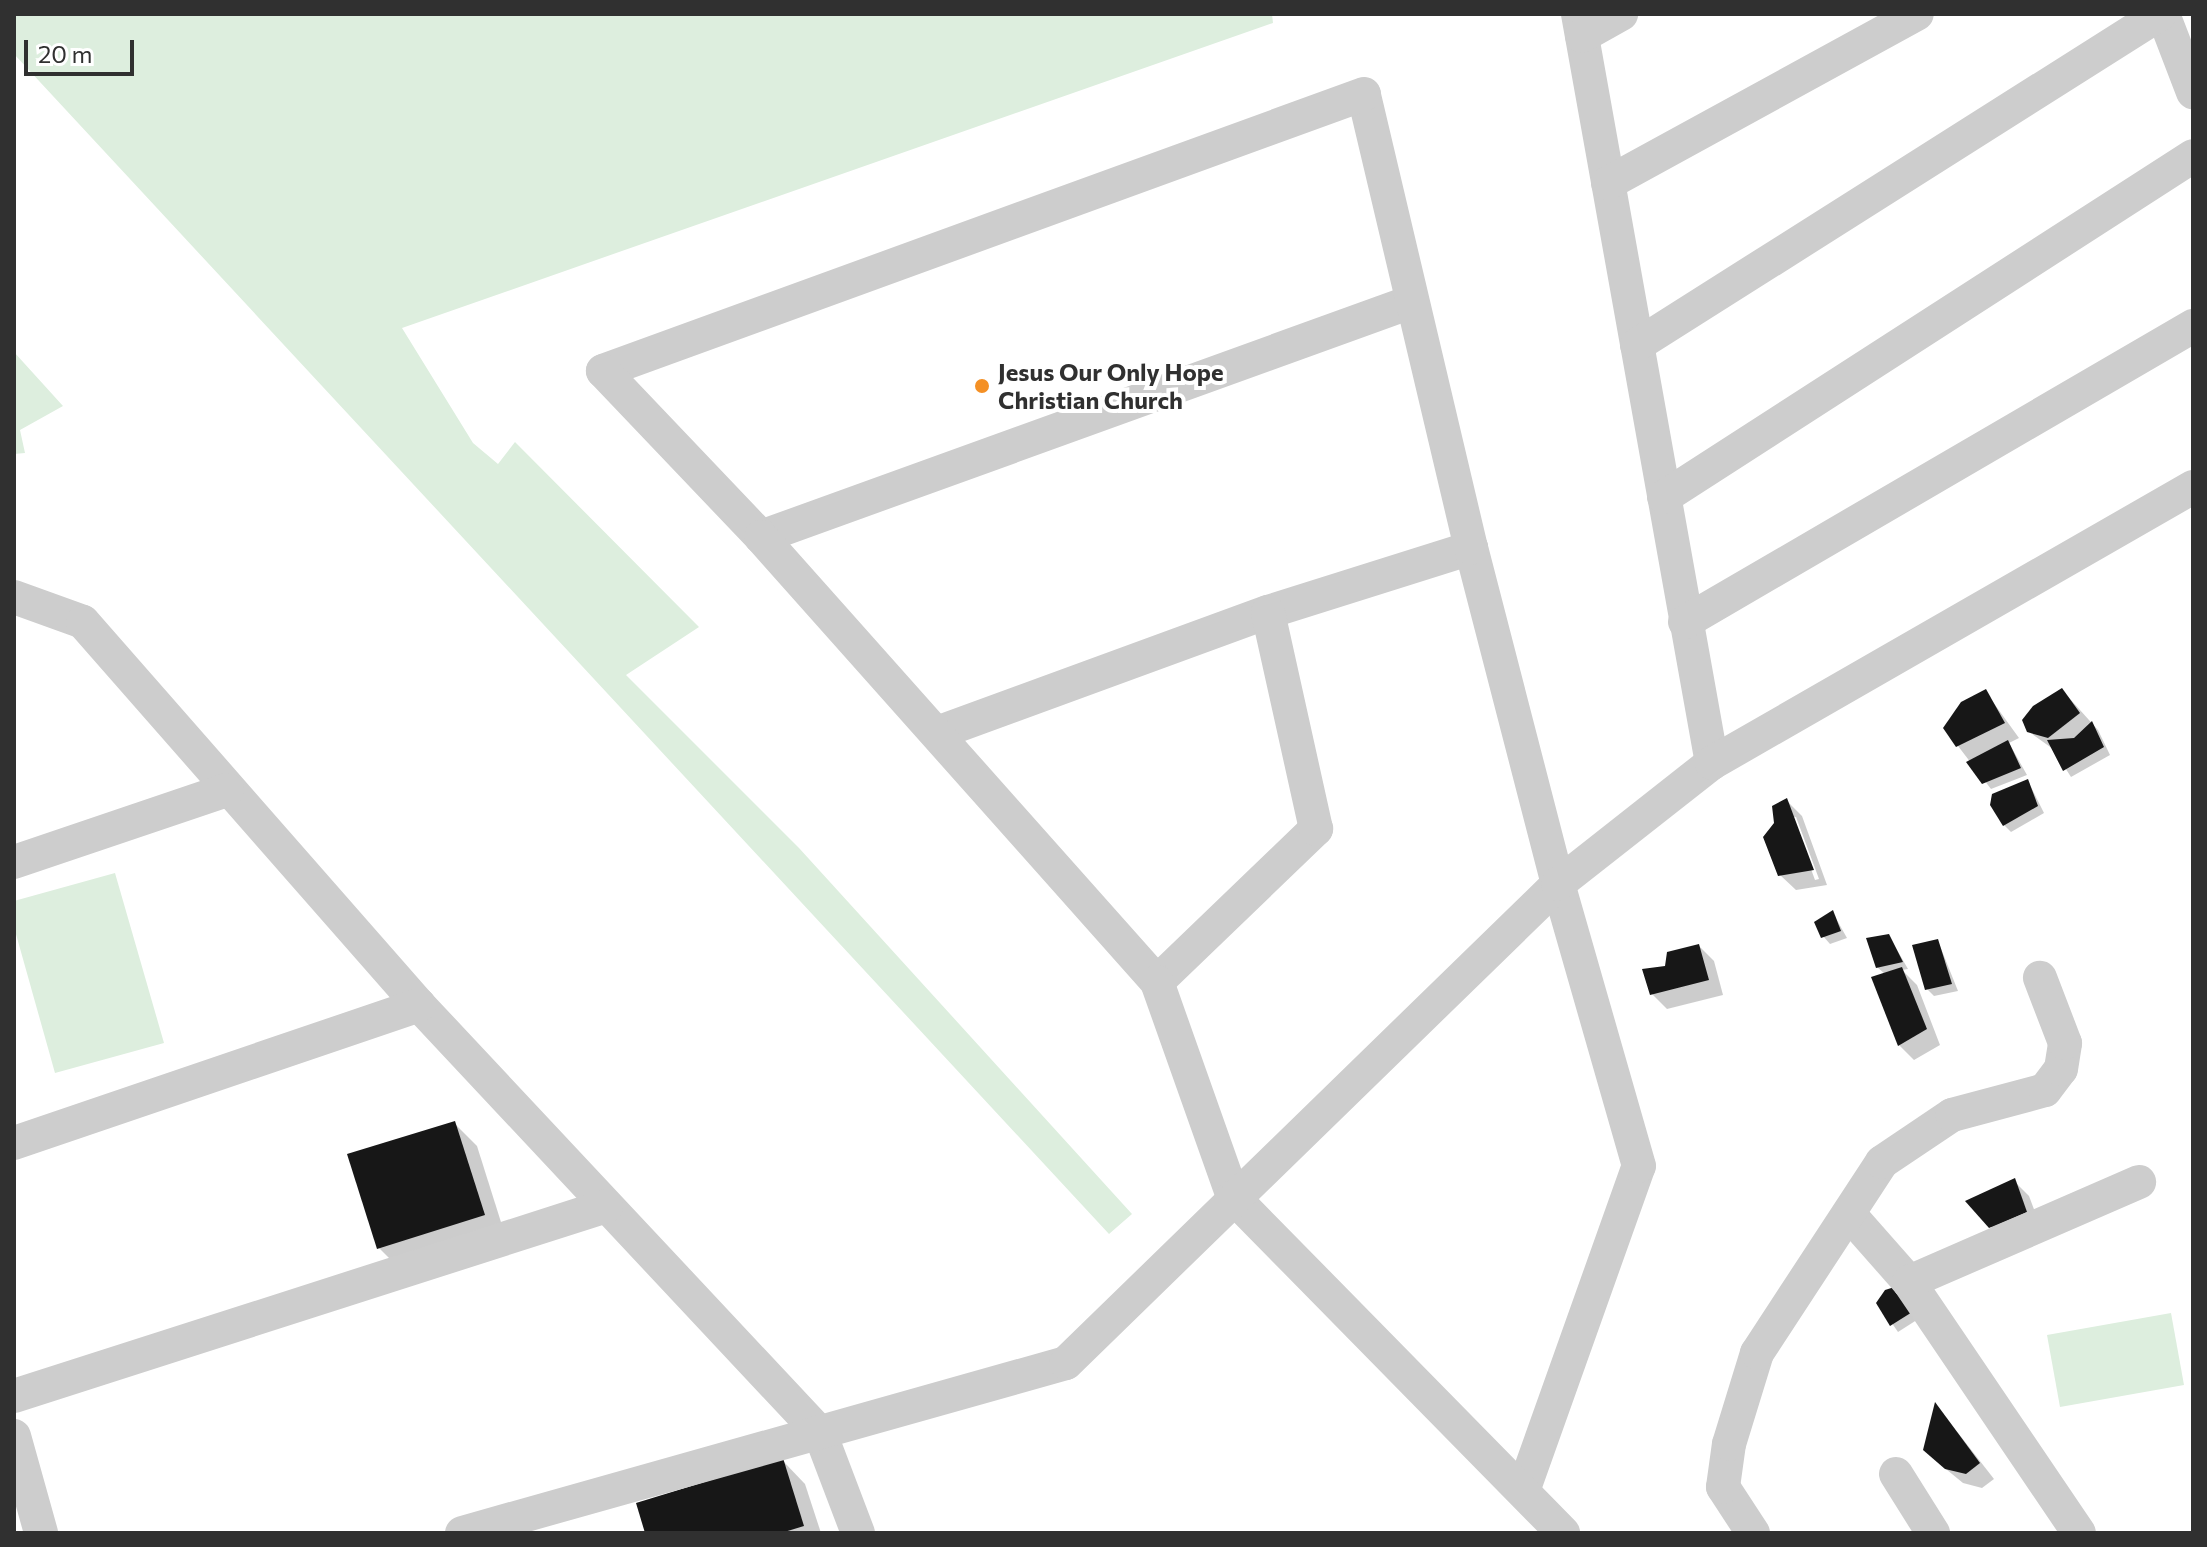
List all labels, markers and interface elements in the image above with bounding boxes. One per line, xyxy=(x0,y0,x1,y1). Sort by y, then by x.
scale bar xyxy=(28,24,138,74)
text: 20 m xyxy=(38,39,92,68)
place label: Jesus Our Only Hope Christian Church xyxy=(998,358,1224,414)
marker: Jesus Our Only Hope Christian Church xyxy=(973,377,991,395)

